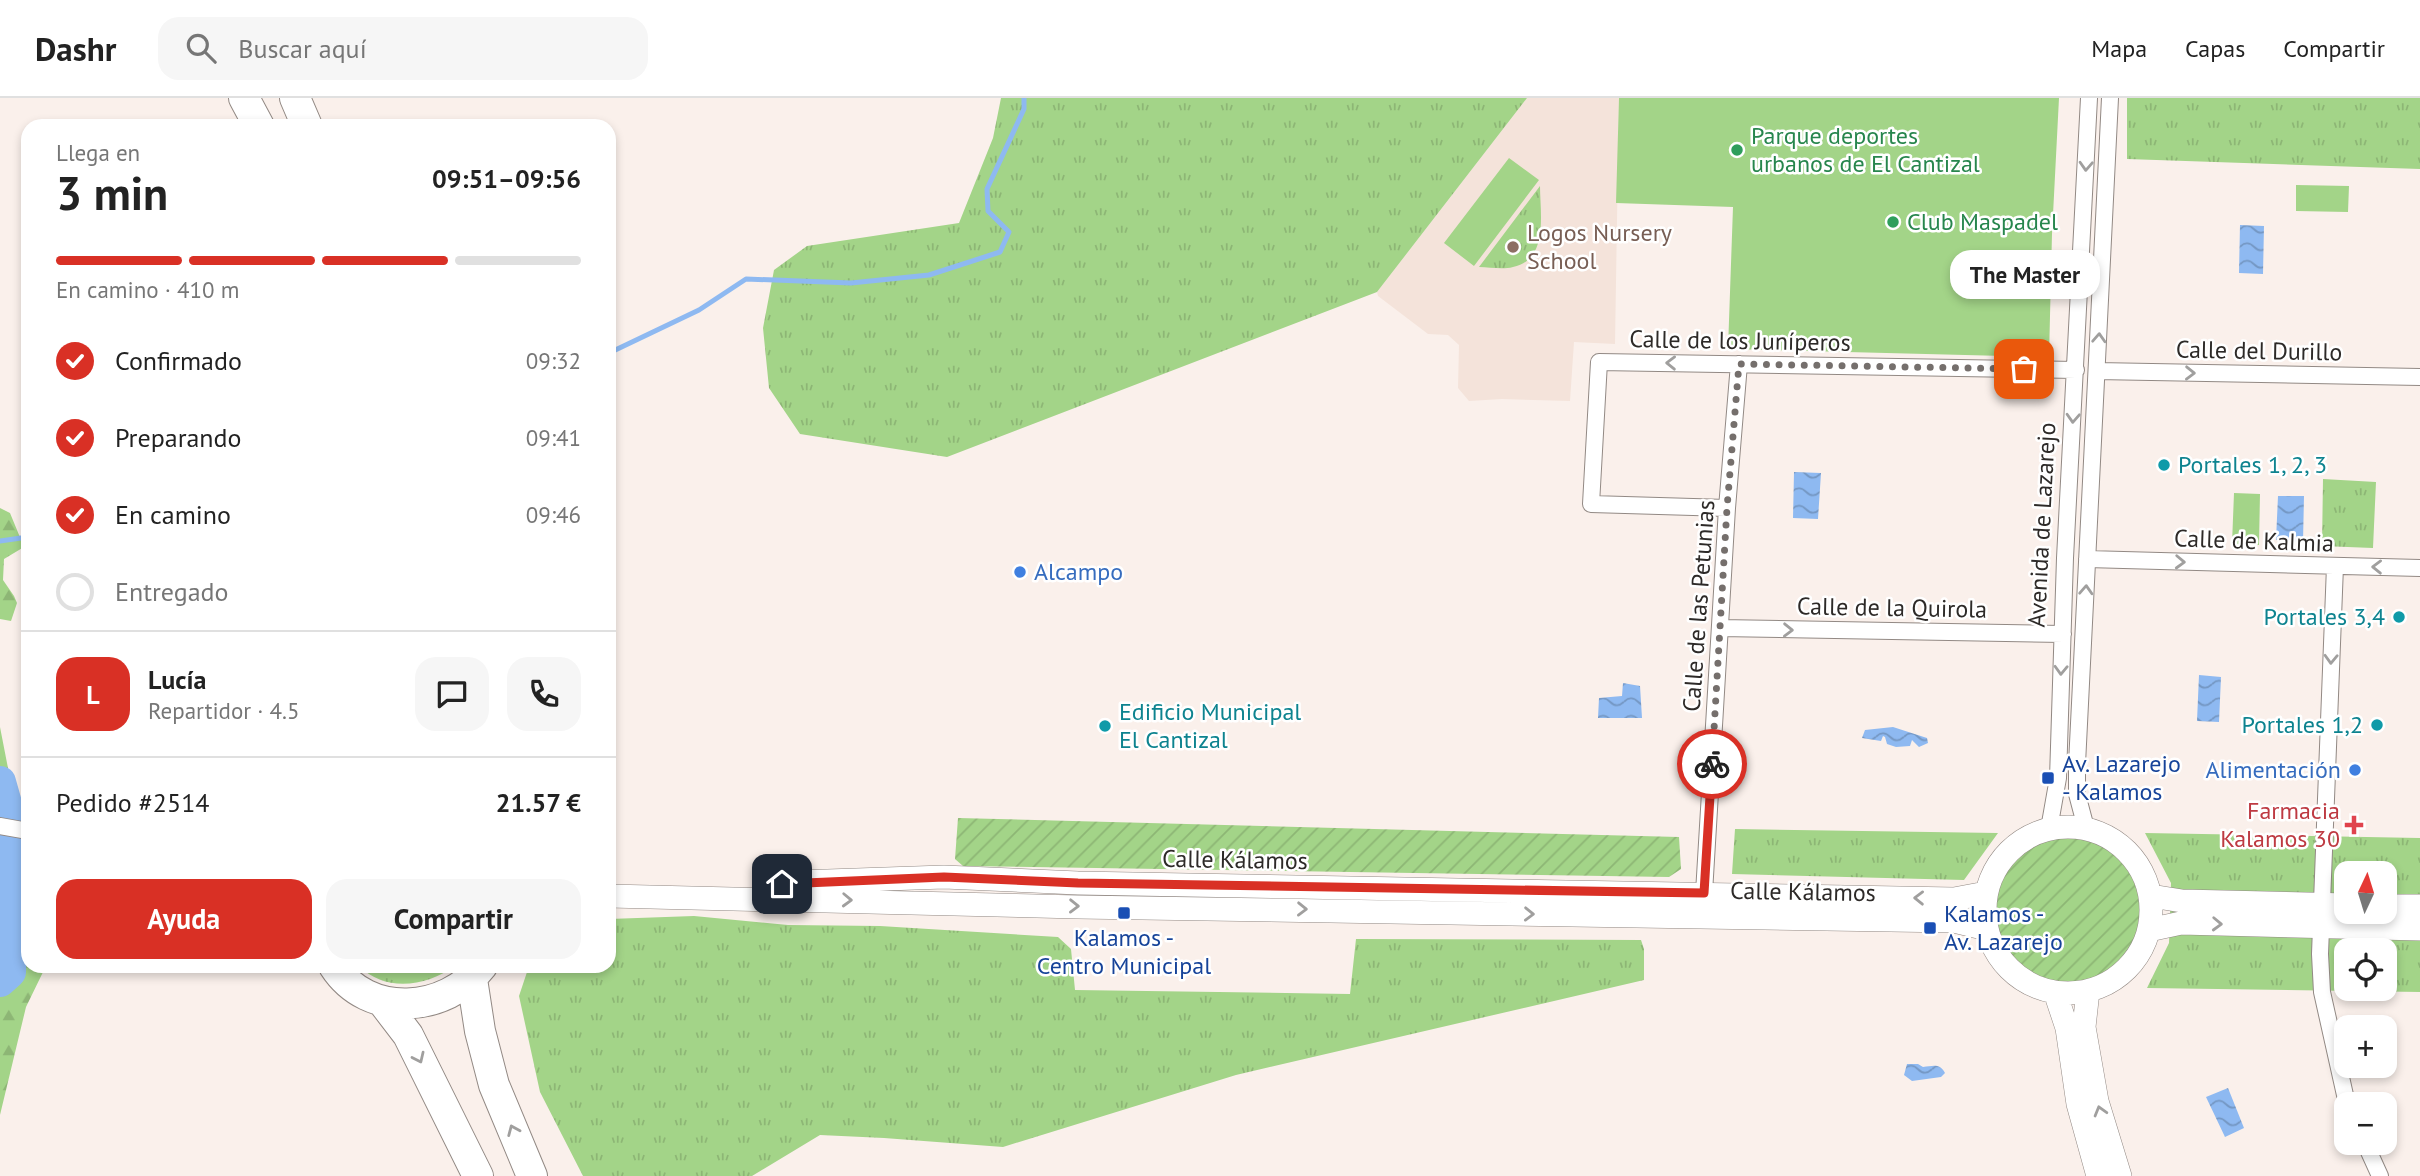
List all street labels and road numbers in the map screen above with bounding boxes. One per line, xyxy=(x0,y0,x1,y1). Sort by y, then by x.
street label: Calle de los Juníperos xyxy=(1629,323,1851,358)
street label: Calle del Durillo xyxy=(2176,334,2342,367)
street label: Avenida de Lazarejo xyxy=(2021,422,2062,628)
street label: Calle de las Petunias xyxy=(1676,499,1721,713)
street label: Calle de Kalmia xyxy=(2174,522,2335,559)
street label: Calle de la Quirola xyxy=(1797,590,1987,625)
street label: Calle Kálamos xyxy=(1162,843,1308,876)
street label: Calle Kálamos xyxy=(1730,875,1876,908)

